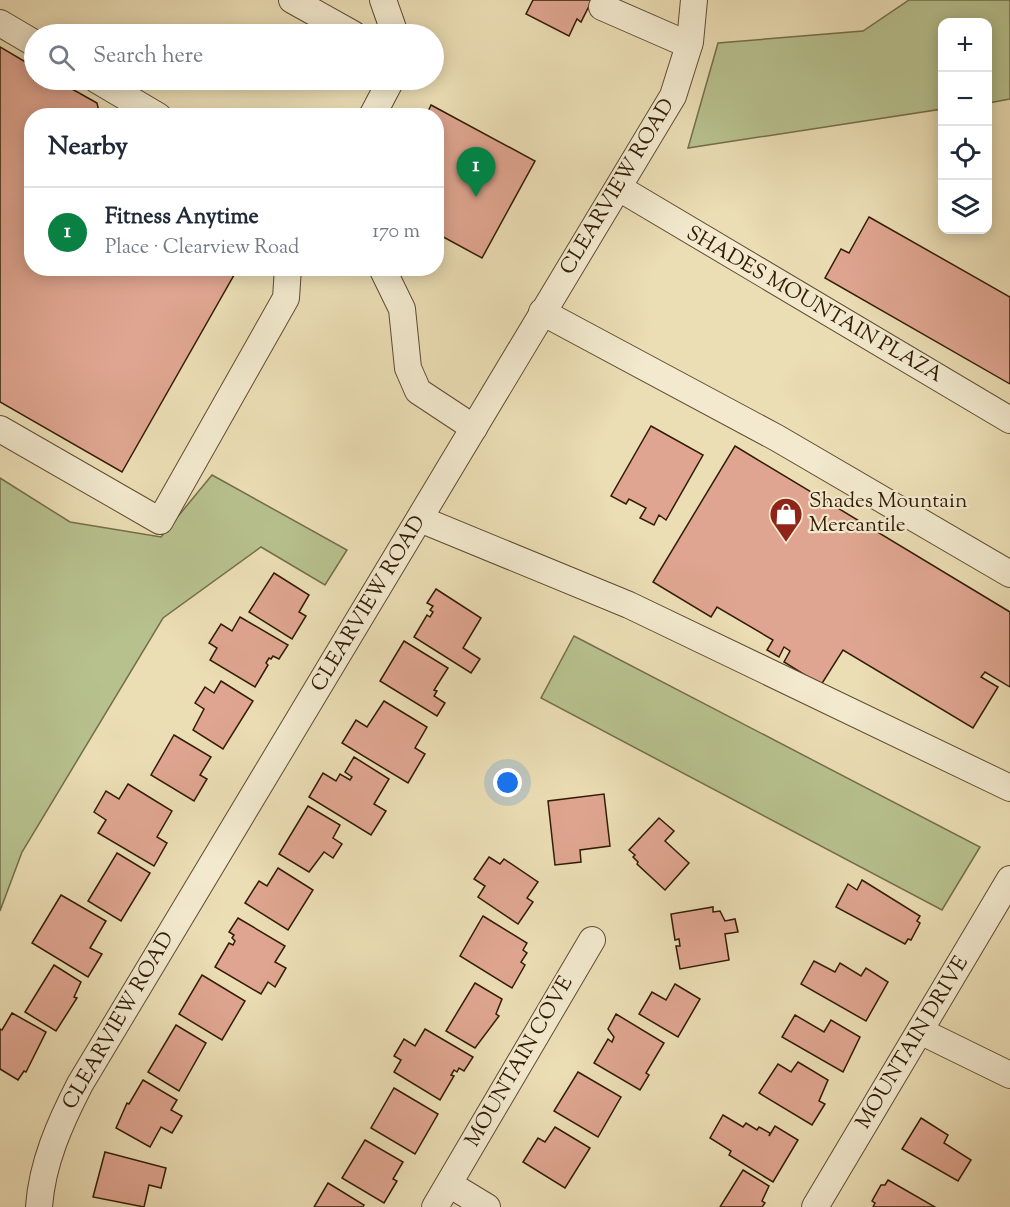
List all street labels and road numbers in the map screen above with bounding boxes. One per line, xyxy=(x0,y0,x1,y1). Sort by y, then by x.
street label: CLEARVIEW ROAD xyxy=(553,93,683,281)
street label: SHADES MOUNTAIN PLAZA xyxy=(680,219,948,391)
street label: CLEARVIEW ROAD xyxy=(304,510,434,698)
street label: CLEARVIEW ROAD xyxy=(56,926,182,1116)
street label: MOUNTAIN DRIVE xyxy=(849,951,977,1135)
street label: MOUNTAIN COVE xyxy=(459,971,581,1153)

